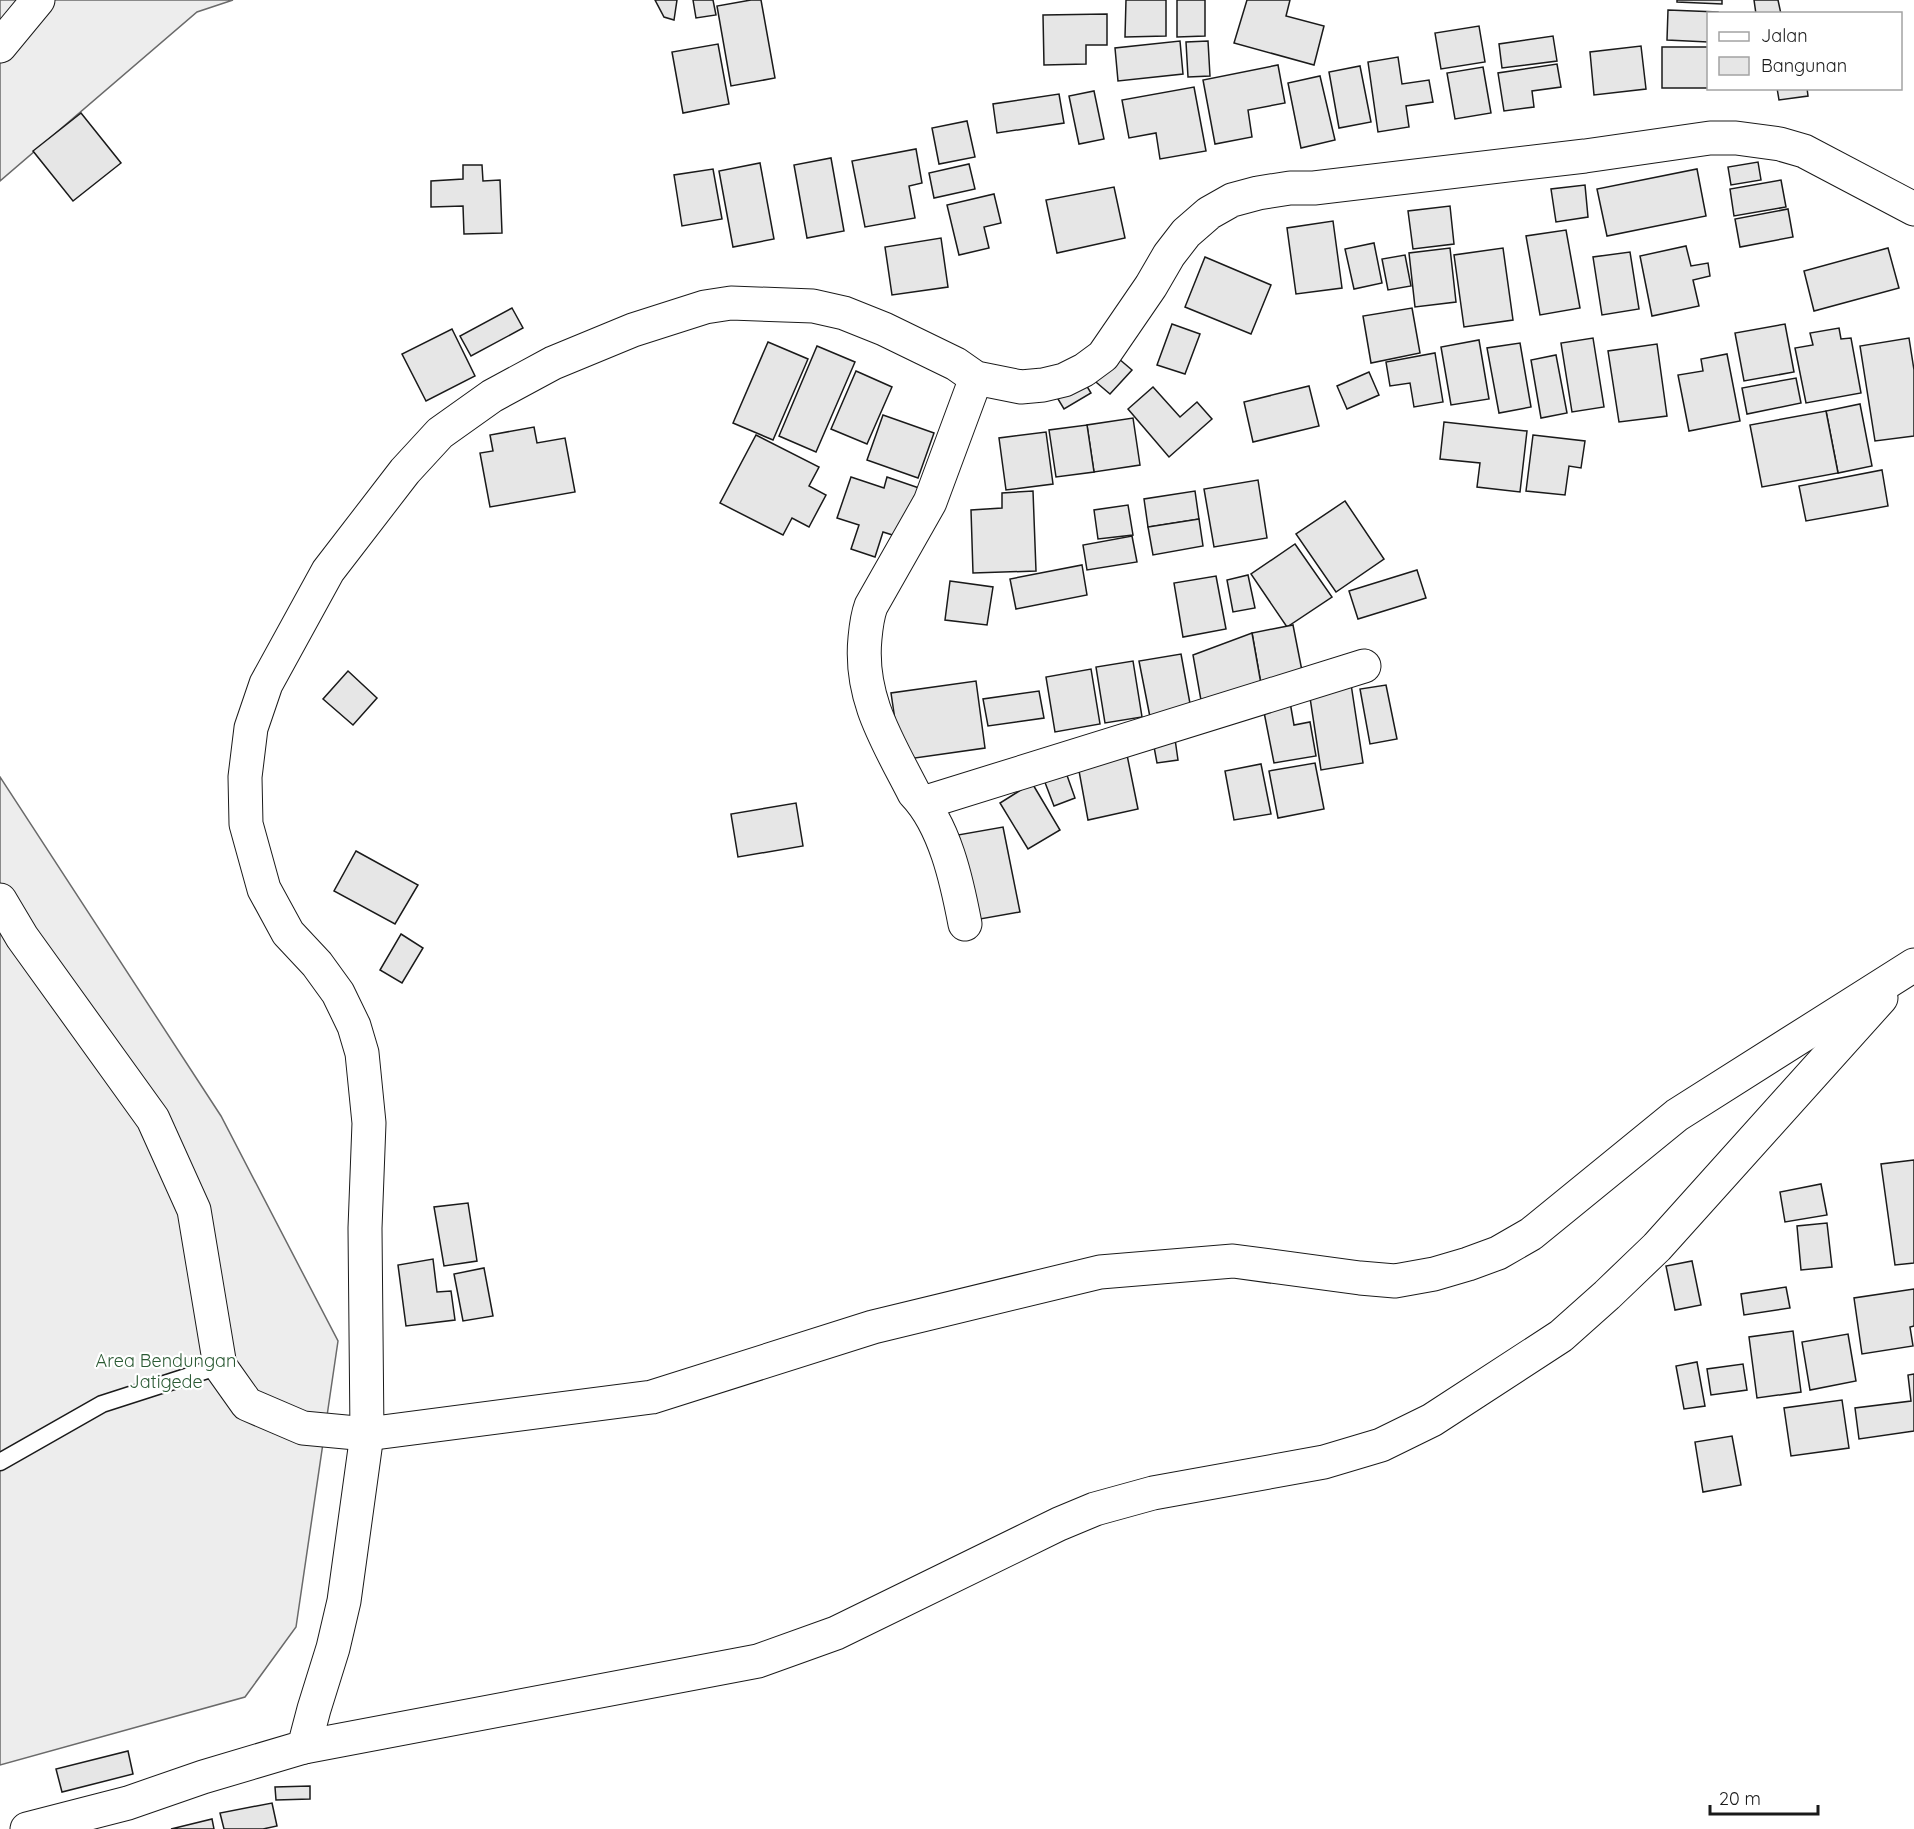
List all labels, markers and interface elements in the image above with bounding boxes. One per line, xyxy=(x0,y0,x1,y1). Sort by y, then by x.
legend xyxy=(1707,12,1902,90)
text: Jalan xyxy=(1761,24,1808,47)
text: Bangunan xyxy=(1761,54,1847,77)
park label: Area Bendungan Jatigede xyxy=(96,1349,236,1393)
scale bar xyxy=(1710,1778,1818,1816)
text: 20 m xyxy=(1719,1787,1761,1810)

